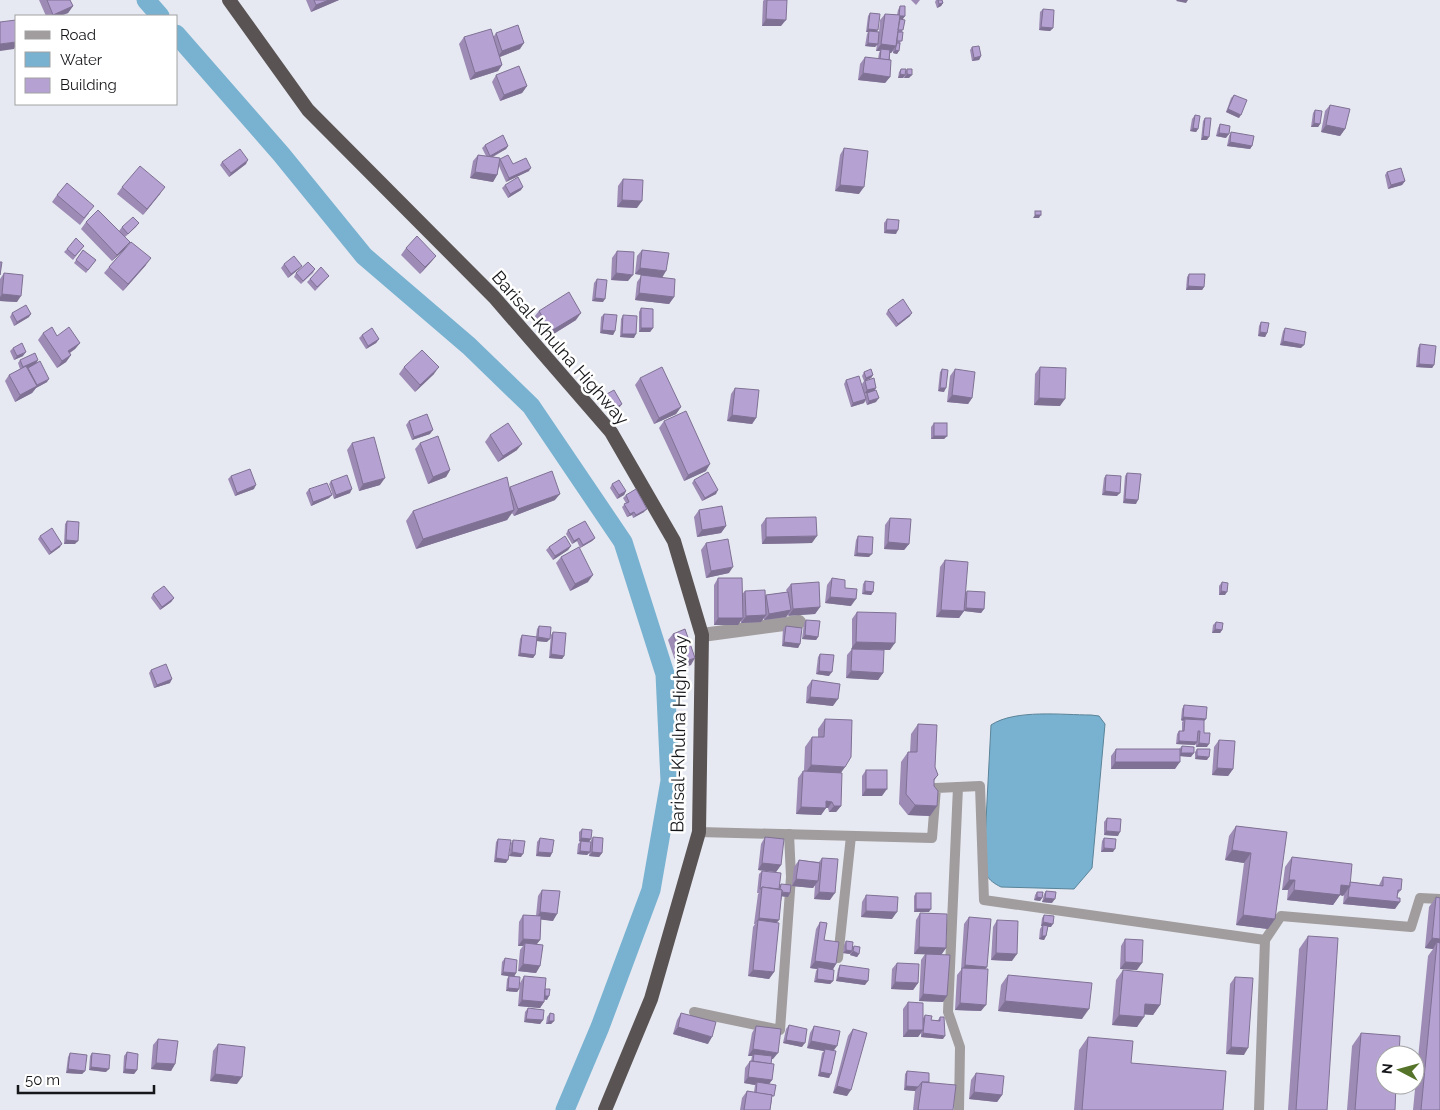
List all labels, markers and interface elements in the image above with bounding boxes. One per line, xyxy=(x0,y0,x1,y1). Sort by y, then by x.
legend xyxy=(15,15,178,105)
text: Road xyxy=(60,26,96,44)
text: Water xyxy=(60,51,103,69)
text: Building xyxy=(60,76,117,94)
street label: Barisal-Khulna Highway xyxy=(488,266,633,429)
street label: Barisal-Khulna Highway xyxy=(666,635,691,833)
north arrow xyxy=(1375,1045,1425,1095)
scale bar xyxy=(18,1062,154,1094)
text: N xyxy=(1379,1062,1396,1075)
text: 50 m xyxy=(25,1071,60,1089)

